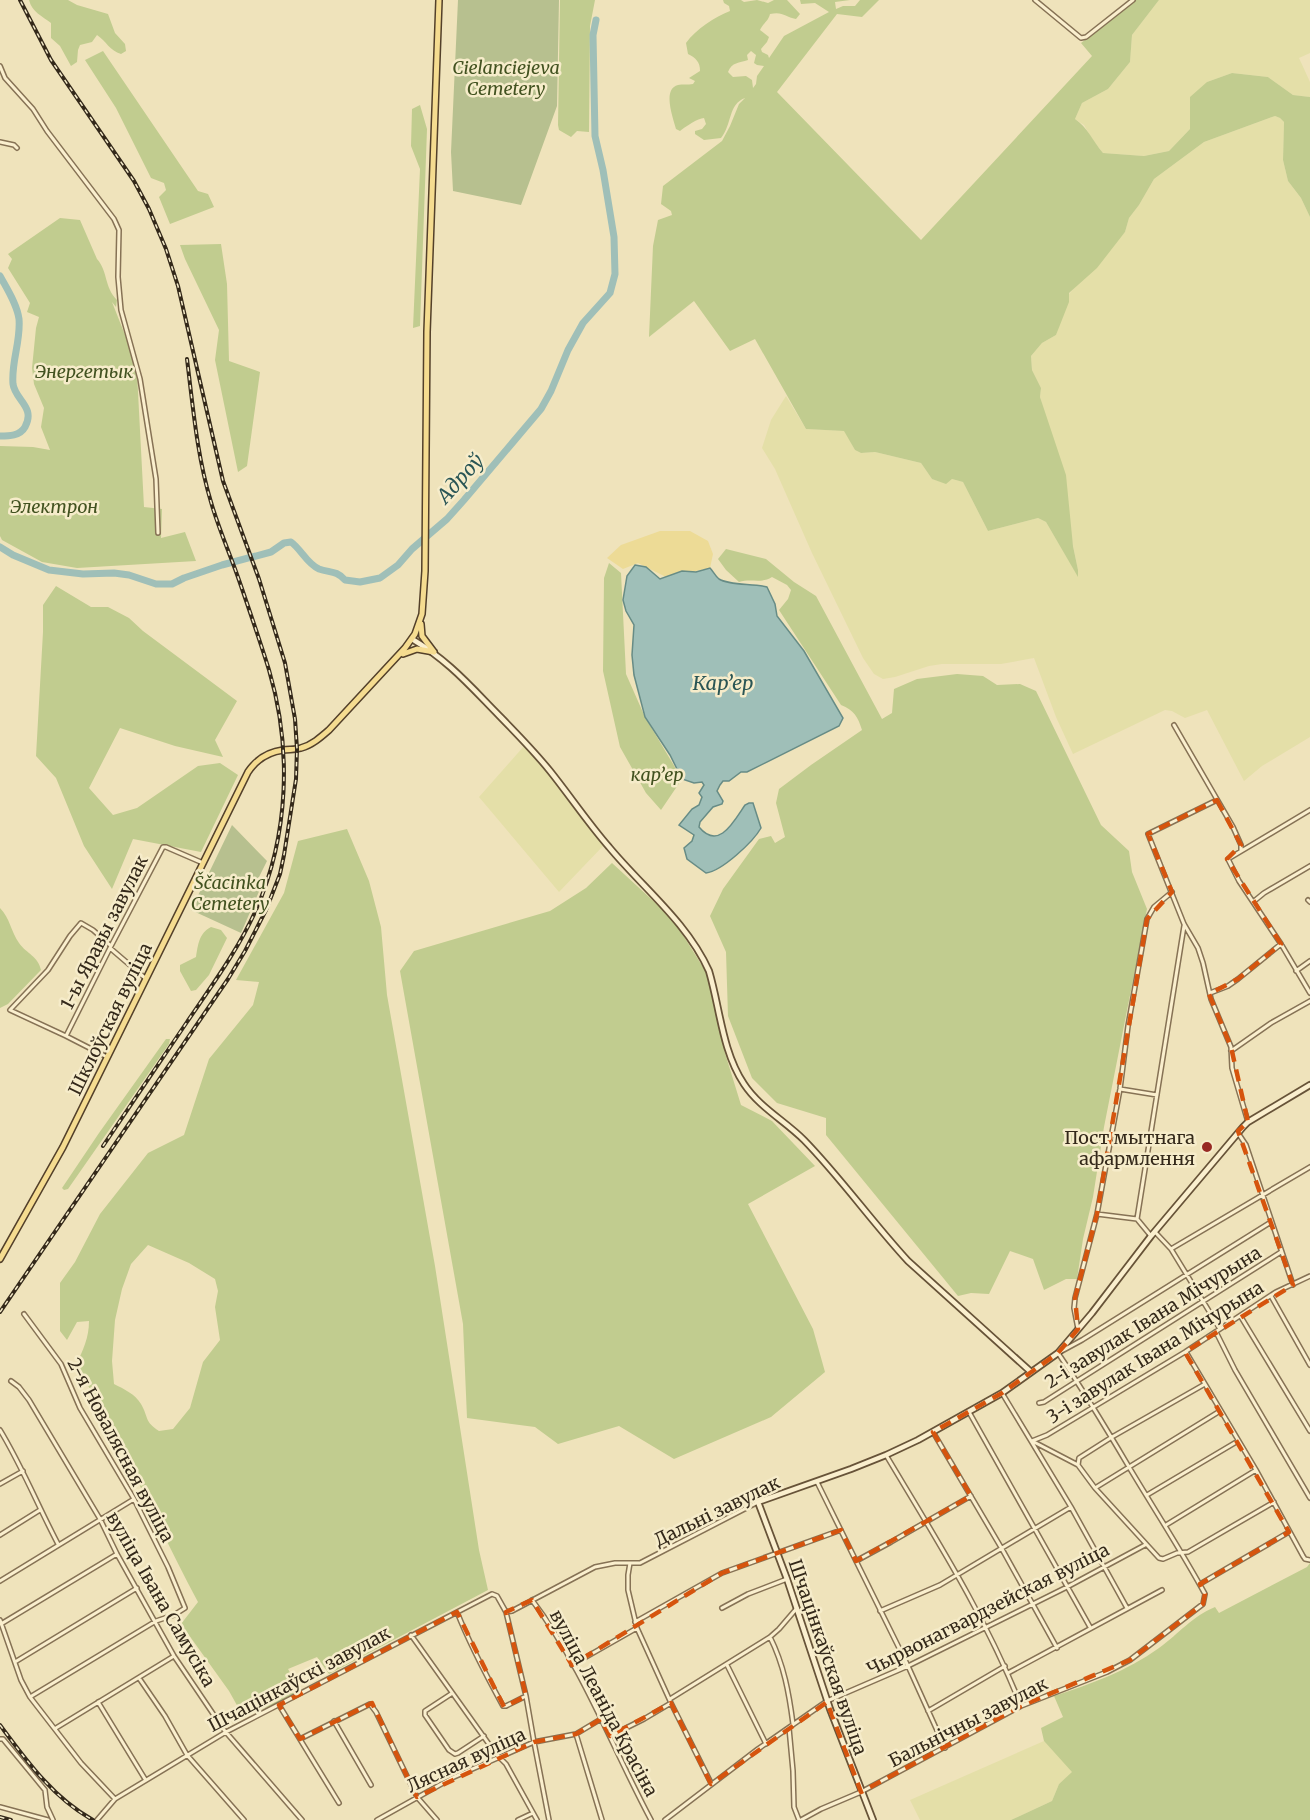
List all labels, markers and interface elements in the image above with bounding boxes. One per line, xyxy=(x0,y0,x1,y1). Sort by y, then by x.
park label: Cielanciejeva Cemetery xyxy=(452,56,560,100)
park label: Энергетык xyxy=(35,360,133,383)
water label: Адроў xyxy=(430,448,489,509)
park label: Электрон xyxy=(10,495,98,518)
water label: Карʼер xyxy=(693,670,753,695)
park label: карʼер xyxy=(631,763,683,786)
street label: 1-ы Яравы завулак xyxy=(55,851,153,1013)
park label: Ščacinka Cemetery xyxy=(191,871,269,915)
street label: Шклоўская вуліца xyxy=(63,939,157,1099)
place label: Пост мытнага афармлення xyxy=(1064,1126,1195,1170)
marker: Пост мытнага афармлення xyxy=(1200,1140,1214,1154)
street label: 2-і завулак Івана Мічурына xyxy=(1041,1241,1266,1393)
street label: 3-і завулак Івана Мічурына xyxy=(1042,1275,1268,1428)
street label: 2-я Новалясная вуліца xyxy=(63,1354,180,1546)
street label: Дальні завулак xyxy=(650,1470,784,1551)
street label: вуліца Івана Самусіка xyxy=(101,1507,221,1691)
street label: Чырвонагвардзейская вуліца xyxy=(863,1538,1113,1680)
street label: Шчацінкаўская вуліца xyxy=(784,1556,872,1758)
street label: вуліца Леаніда Красіна xyxy=(545,1606,663,1801)
street label: Шчацінкаўскі завулак xyxy=(204,1621,395,1737)
street label: Бальнічны завулак xyxy=(885,1672,1052,1772)
street label: Лясная вуліца xyxy=(403,1722,530,1798)

